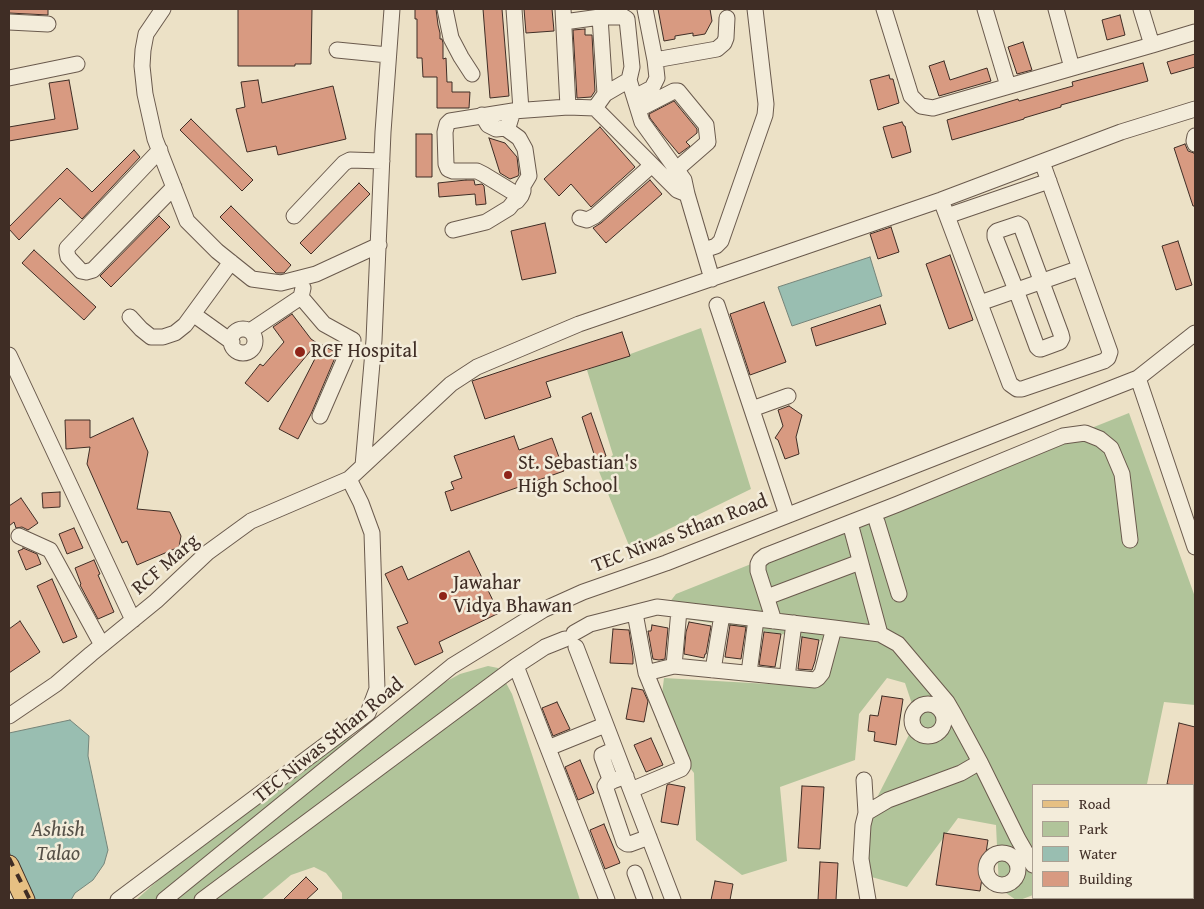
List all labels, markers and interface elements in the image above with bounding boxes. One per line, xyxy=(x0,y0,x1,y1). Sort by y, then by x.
place label: RCF Hospital xyxy=(311,340,417,364)
marker: RCF Hospital xyxy=(293,345,307,359)
place label: St. Sebastian's High School xyxy=(518,452,637,499)
marker: St. Sebastian's High School xyxy=(502,469,514,481)
street label: TEC Niwas Sthan Road xyxy=(589,489,771,579)
street label: RCF Marg xyxy=(128,530,204,600)
place label: Jawahar Vidya Bhawan xyxy=(453,572,572,619)
marker: Jawahar Vidya Bhawan xyxy=(437,590,449,602)
street label: TEC Niwas Sthan Road xyxy=(249,673,409,809)
legend xyxy=(1032,784,1194,899)
text: Road xyxy=(1079,793,1110,814)
water label: Ashish Talao xyxy=(31,818,85,868)
text: Park xyxy=(1079,818,1108,839)
text: Water xyxy=(1079,843,1117,864)
text: Building xyxy=(1079,868,1132,889)

